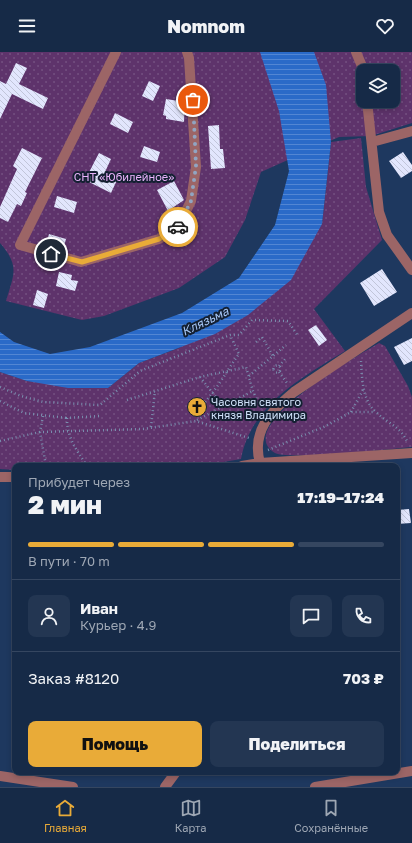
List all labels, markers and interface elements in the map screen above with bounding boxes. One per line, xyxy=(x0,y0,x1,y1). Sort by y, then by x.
icon: menu xyxy=(16,15,38,37)
text: Nomnom xyxy=(167,15,245,37)
icon: heart xyxy=(374,15,396,37)
map controls xyxy=(356,64,400,108)
button: layers xyxy=(356,64,400,108)
pin xyxy=(176,83,210,117)
icon: bag xyxy=(182,89,204,111)
park label: СНТ «Юбилейное» xyxy=(74,170,174,183)
courier xyxy=(158,207,198,247)
icon: car xyxy=(167,216,189,238)
pin xyxy=(34,237,68,271)
icon: home xyxy=(40,243,62,265)
water label: Клязьма xyxy=(179,303,232,339)
place label: Часовня святого князя Владимира xyxy=(211,395,306,421)
church icon: Часовня святого князя Владимира xyxy=(186,396,208,418)
text: Прибудет через xyxy=(28,474,130,490)
text: 17:19–17:24 xyxy=(297,488,384,506)
text: 2 мин xyxy=(28,489,102,520)
text: В пути · 70 m xyxy=(28,553,110,569)
button: person xyxy=(28,595,70,637)
button: chat xyxy=(290,595,332,637)
button: phone xyxy=(342,595,384,637)
text: Иван xyxy=(80,599,118,617)
text: Курьер · 4.9 xyxy=(80,617,156,633)
text: Заказ #8120 xyxy=(28,669,119,687)
text: 703 ₽ xyxy=(343,669,384,687)
button: Помощь xyxy=(28,721,202,767)
button: Поделиться xyxy=(210,721,384,767)
tab: Главная xyxy=(44,797,87,834)
tab: Карта xyxy=(175,797,207,834)
tab: Сохранённые xyxy=(294,797,368,834)

